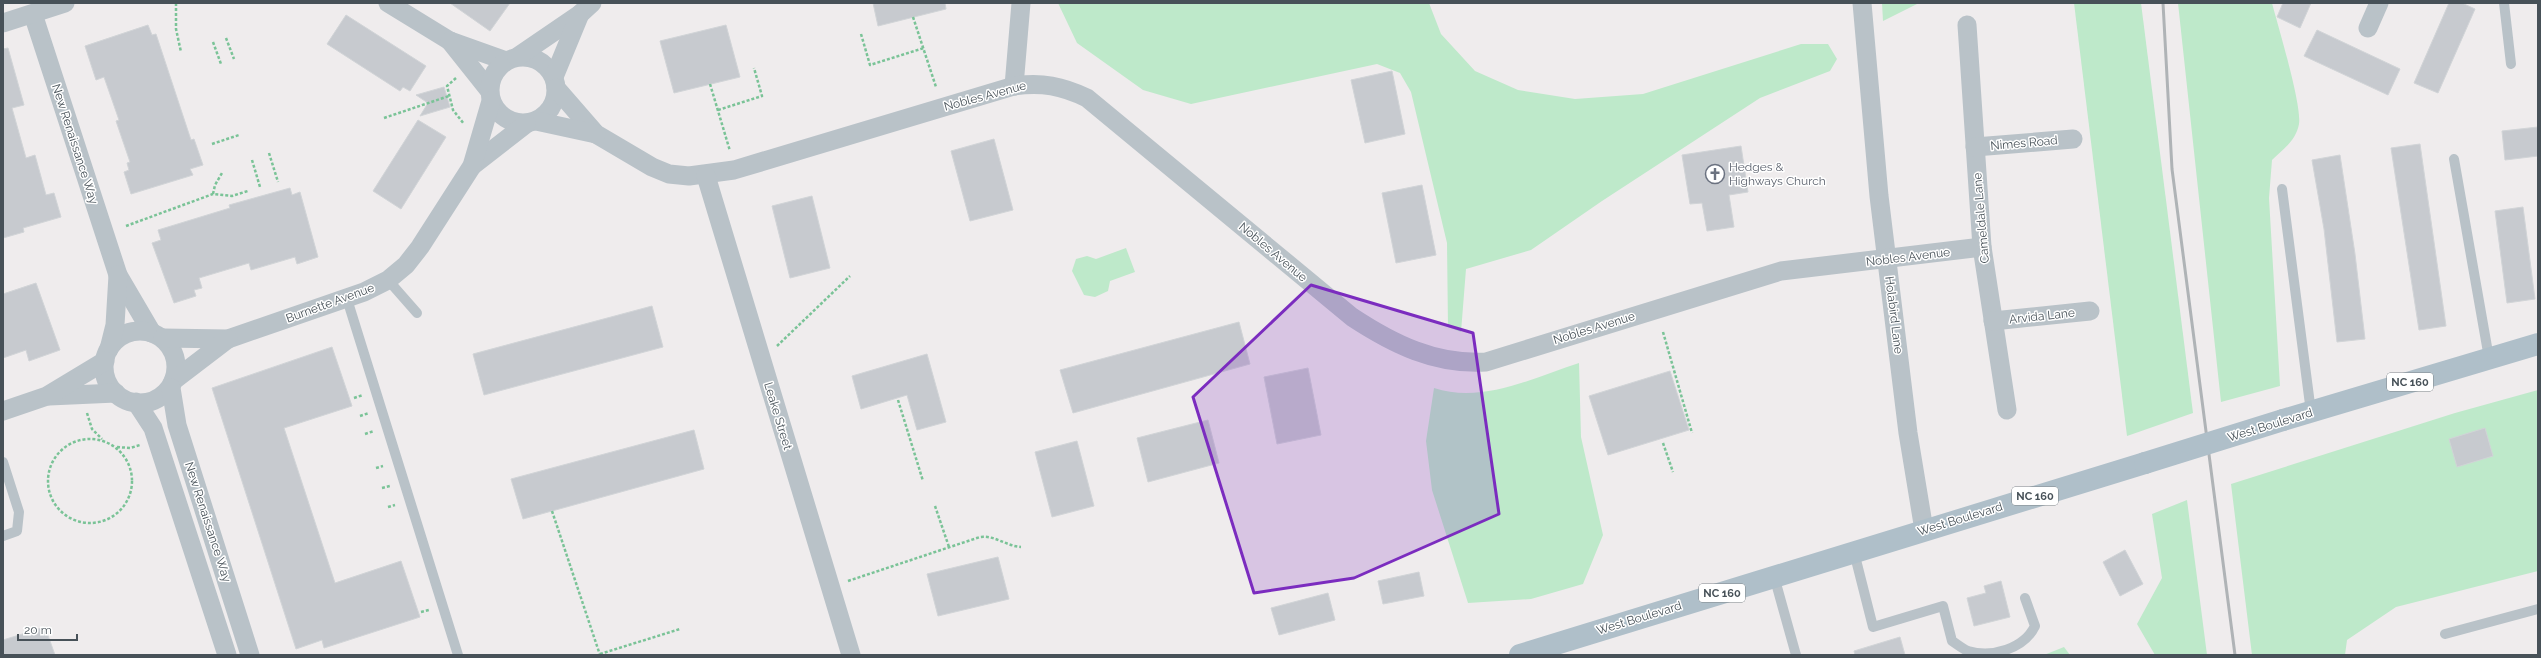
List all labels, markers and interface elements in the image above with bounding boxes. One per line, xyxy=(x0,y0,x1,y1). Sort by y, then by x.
street label: Nobles Avenue xyxy=(942,78,1028,114)
street label: New Renaissance Way xyxy=(49,82,101,206)
street label: Nimes Road xyxy=(1990,133,2058,153)
place label: Hedges & Highways Church xyxy=(1729,160,1826,188)
church icon: Hedges & Highways Church xyxy=(1704,163,1726,185)
street label: Cameldale Lane xyxy=(1970,172,1992,264)
street label: Nobles Avenue xyxy=(1236,219,1310,285)
street label: Nobles Avenue xyxy=(1865,245,1951,269)
street label: Holabird Lane xyxy=(1882,275,1906,355)
street label: Burnette Avenue xyxy=(284,281,376,325)
street label: Arvida Lane xyxy=(2008,306,2076,326)
street label: Nobles Avenue xyxy=(1551,309,1637,347)
road number: NC 160 xyxy=(2387,373,2433,391)
street label: Leake Street xyxy=(761,381,795,451)
street label: West Boulevard xyxy=(2226,405,2314,445)
street label: New Renaissance Way xyxy=(182,460,234,584)
road number: NC 160 xyxy=(2012,487,2058,505)
street label: West Boulevard xyxy=(1916,499,2004,539)
road number: NC 160 xyxy=(1699,584,1745,602)
street label: West Boulevard xyxy=(1595,598,1683,638)
scale bar xyxy=(18,616,77,642)
text: 20 m xyxy=(24,623,52,637)

